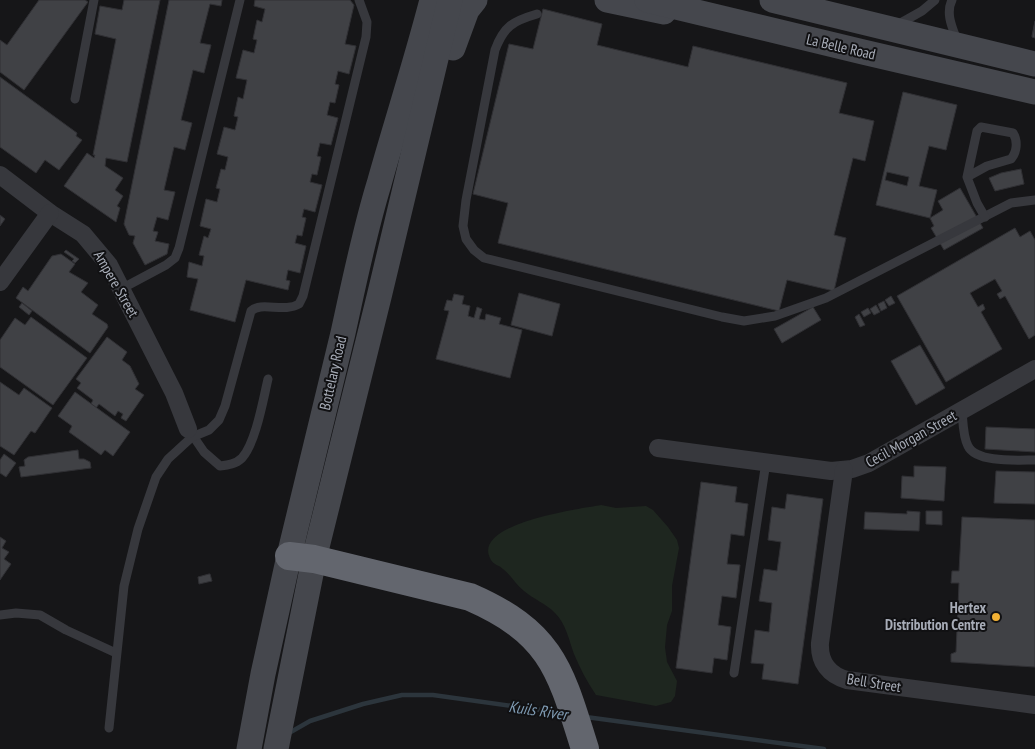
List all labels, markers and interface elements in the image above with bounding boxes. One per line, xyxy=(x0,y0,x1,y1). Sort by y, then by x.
street label: La Belle Road xyxy=(805,29,878,64)
street label: Ampere Street xyxy=(90,247,143,321)
street label: Bottelary Road xyxy=(315,334,350,412)
street label: Cecil Morgan Street xyxy=(862,406,960,471)
place label: Hertex Distribution Centre xyxy=(885,598,986,634)
marker: Hertex Distribution Centre xyxy=(990,611,1002,623)
street label: Bell Street xyxy=(846,669,902,696)
water label: Kuils River xyxy=(507,696,571,724)

